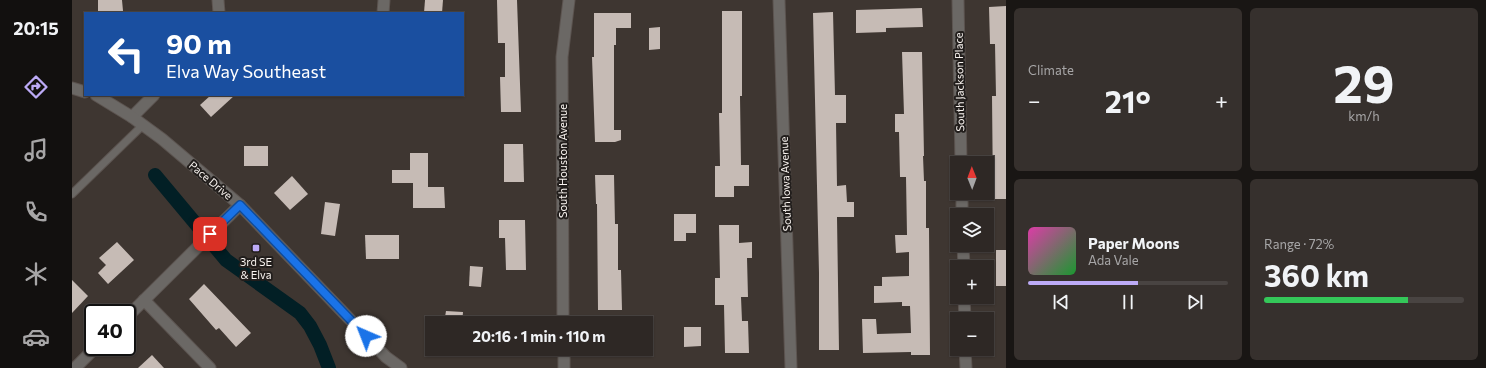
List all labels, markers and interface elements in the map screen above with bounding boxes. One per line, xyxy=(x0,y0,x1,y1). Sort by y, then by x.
text: 20:15 xyxy=(13,17,59,39)
text: 90 m xyxy=(166,26,232,60)
icon: left xyxy=(100,28,152,80)
street label: South Jackson Place xyxy=(952,32,967,132)
text: 29 xyxy=(1333,50,1395,114)
text: Elva Way Southeast xyxy=(166,60,326,82)
text: Climate xyxy=(1028,62,1074,78)
icon: directions xyxy=(22,73,50,101)
text: 21° xyxy=(1105,82,1151,119)
text: − xyxy=(1028,87,1041,114)
text: + xyxy=(1215,87,1228,114)
street label: South Houston Avenue xyxy=(556,104,569,218)
text: km/h xyxy=(1348,108,1380,124)
icon: music xyxy=(22,136,50,164)
street label: South Iowa Avenue xyxy=(777,136,793,232)
north arrow xyxy=(950,156,994,200)
map controls xyxy=(950,156,994,356)
street label: Pace Drive xyxy=(187,158,235,202)
icon: phone xyxy=(22,198,50,226)
button: layers xyxy=(950,208,994,252)
pin xyxy=(193,217,227,251)
icon: arrive xyxy=(199,223,221,245)
text: Paper Moons xyxy=(1088,234,1179,252)
text: Range · 72% xyxy=(1264,236,1334,252)
marker: 3rd SE & Elva xyxy=(251,243,261,253)
text: Ada Vale xyxy=(1088,252,1139,268)
place label: 3rd SE & Elva xyxy=(240,255,272,281)
text: 360 km xyxy=(1264,256,1369,293)
icon: climate xyxy=(22,260,50,288)
button: + xyxy=(950,260,994,304)
icon: previous xyxy=(1050,291,1072,313)
icon: pause xyxy=(1117,291,1139,313)
icon: next xyxy=(1184,291,1206,313)
speed limit sign: 40 xyxy=(84,304,136,356)
button: − xyxy=(950,312,994,356)
position arrow xyxy=(345,315,387,357)
icon: car xyxy=(22,323,50,351)
text: 20:16 · 1 min · 110 m xyxy=(473,327,605,345)

